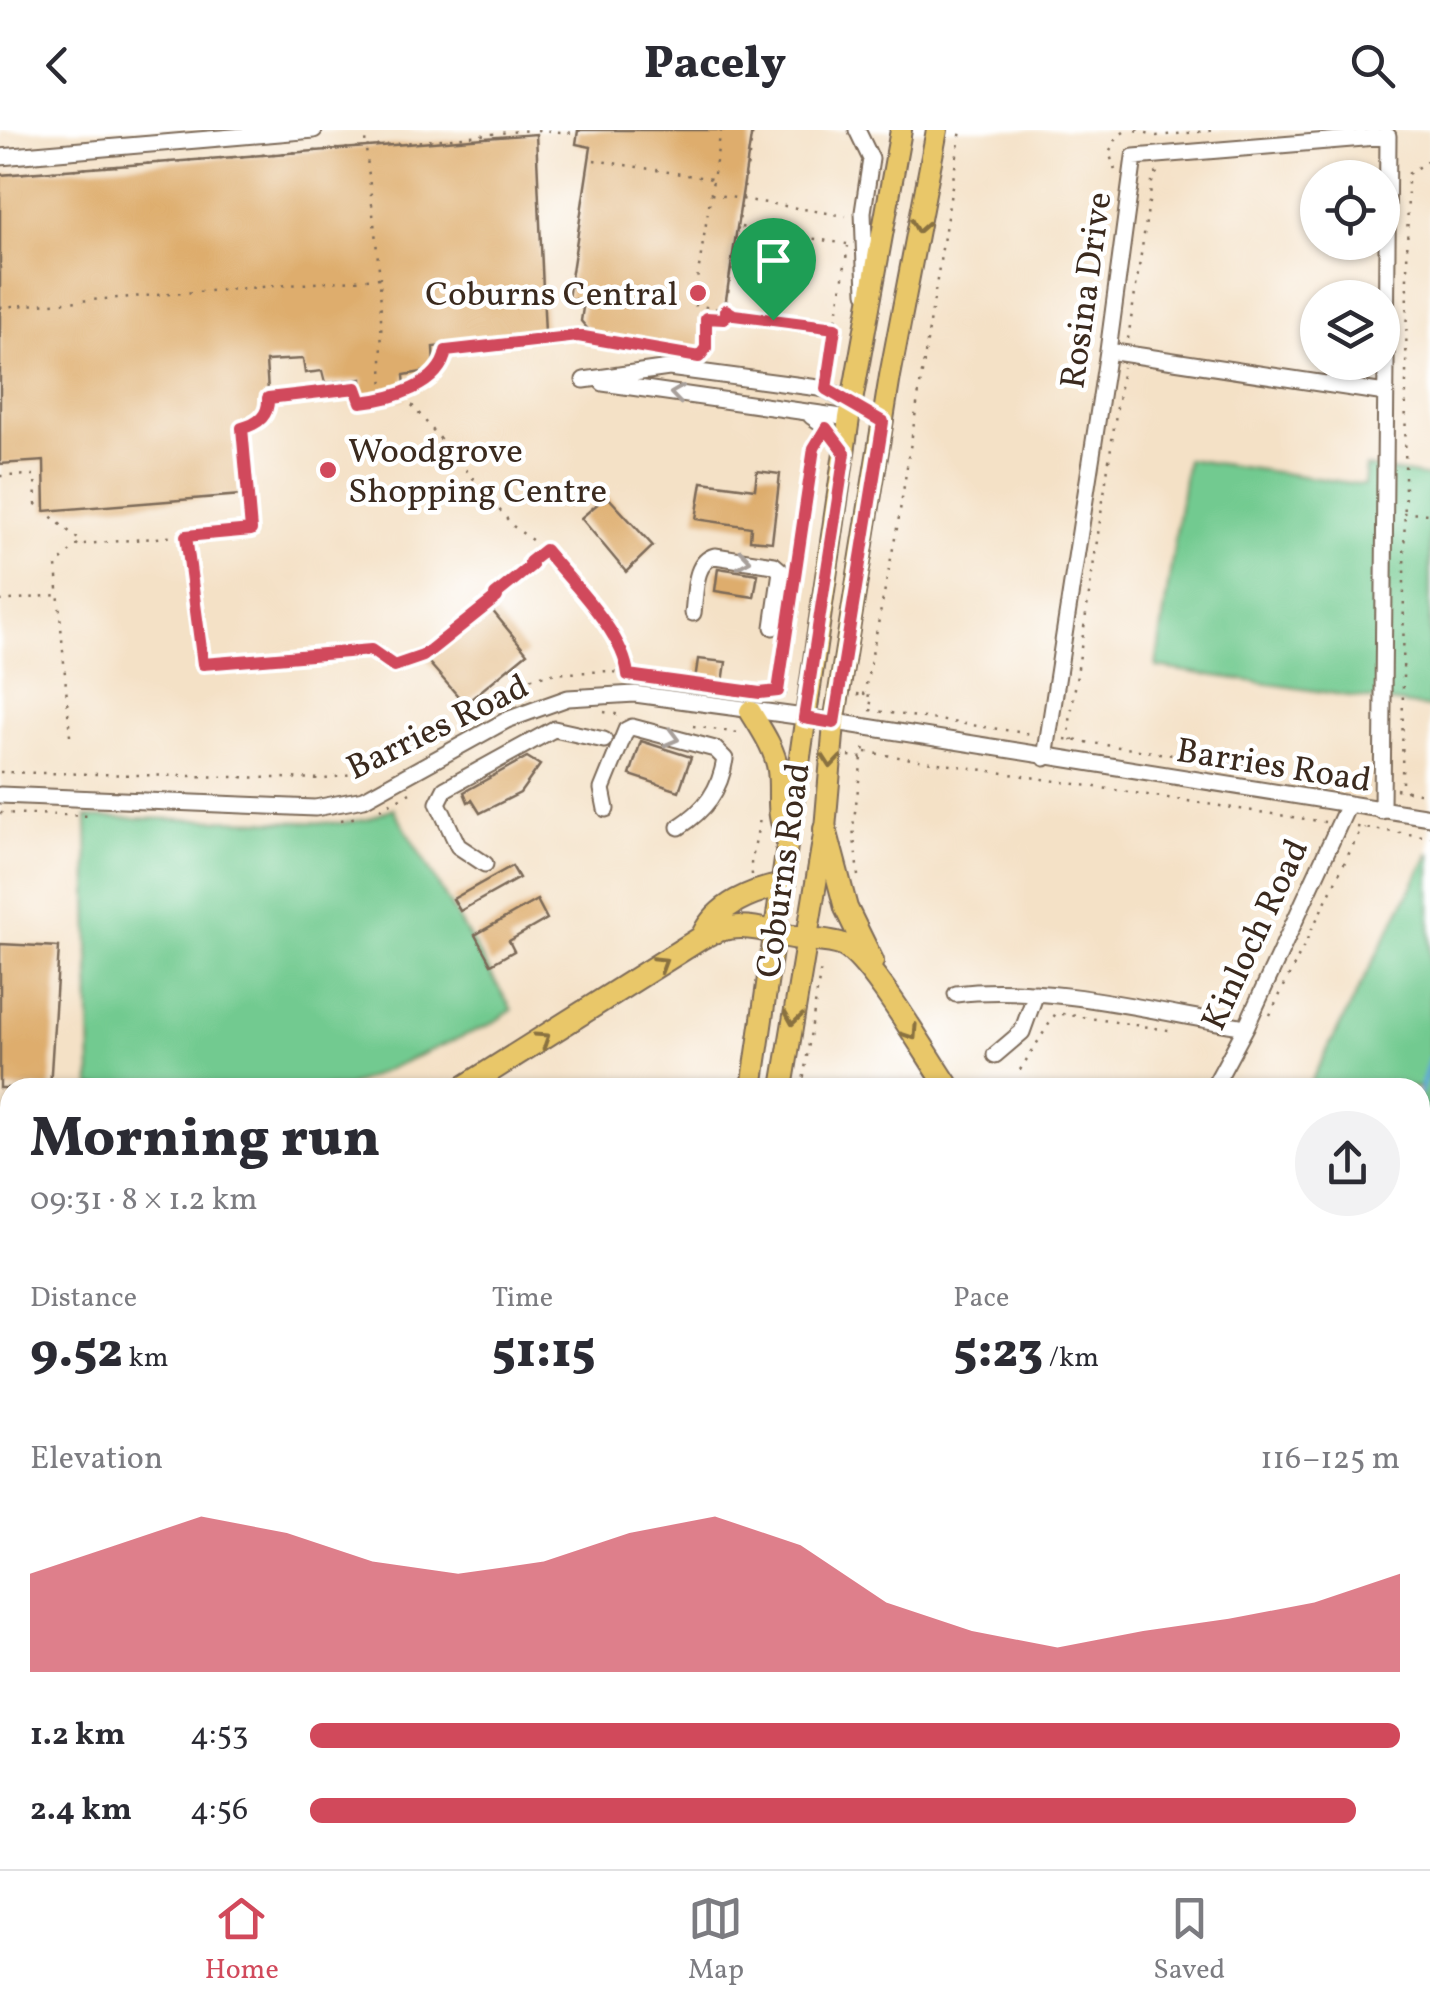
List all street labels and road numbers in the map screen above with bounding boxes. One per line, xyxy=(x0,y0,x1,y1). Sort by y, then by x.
street label: Rosina Drive xyxy=(1050,189,1126,392)
street label: Barries Road xyxy=(339,664,537,793)
street label: Barries Road xyxy=(1173,728,1374,806)
street label: Coburns Road xyxy=(746,760,824,981)
street label: Kinloch Road xyxy=(1191,832,1322,1039)

